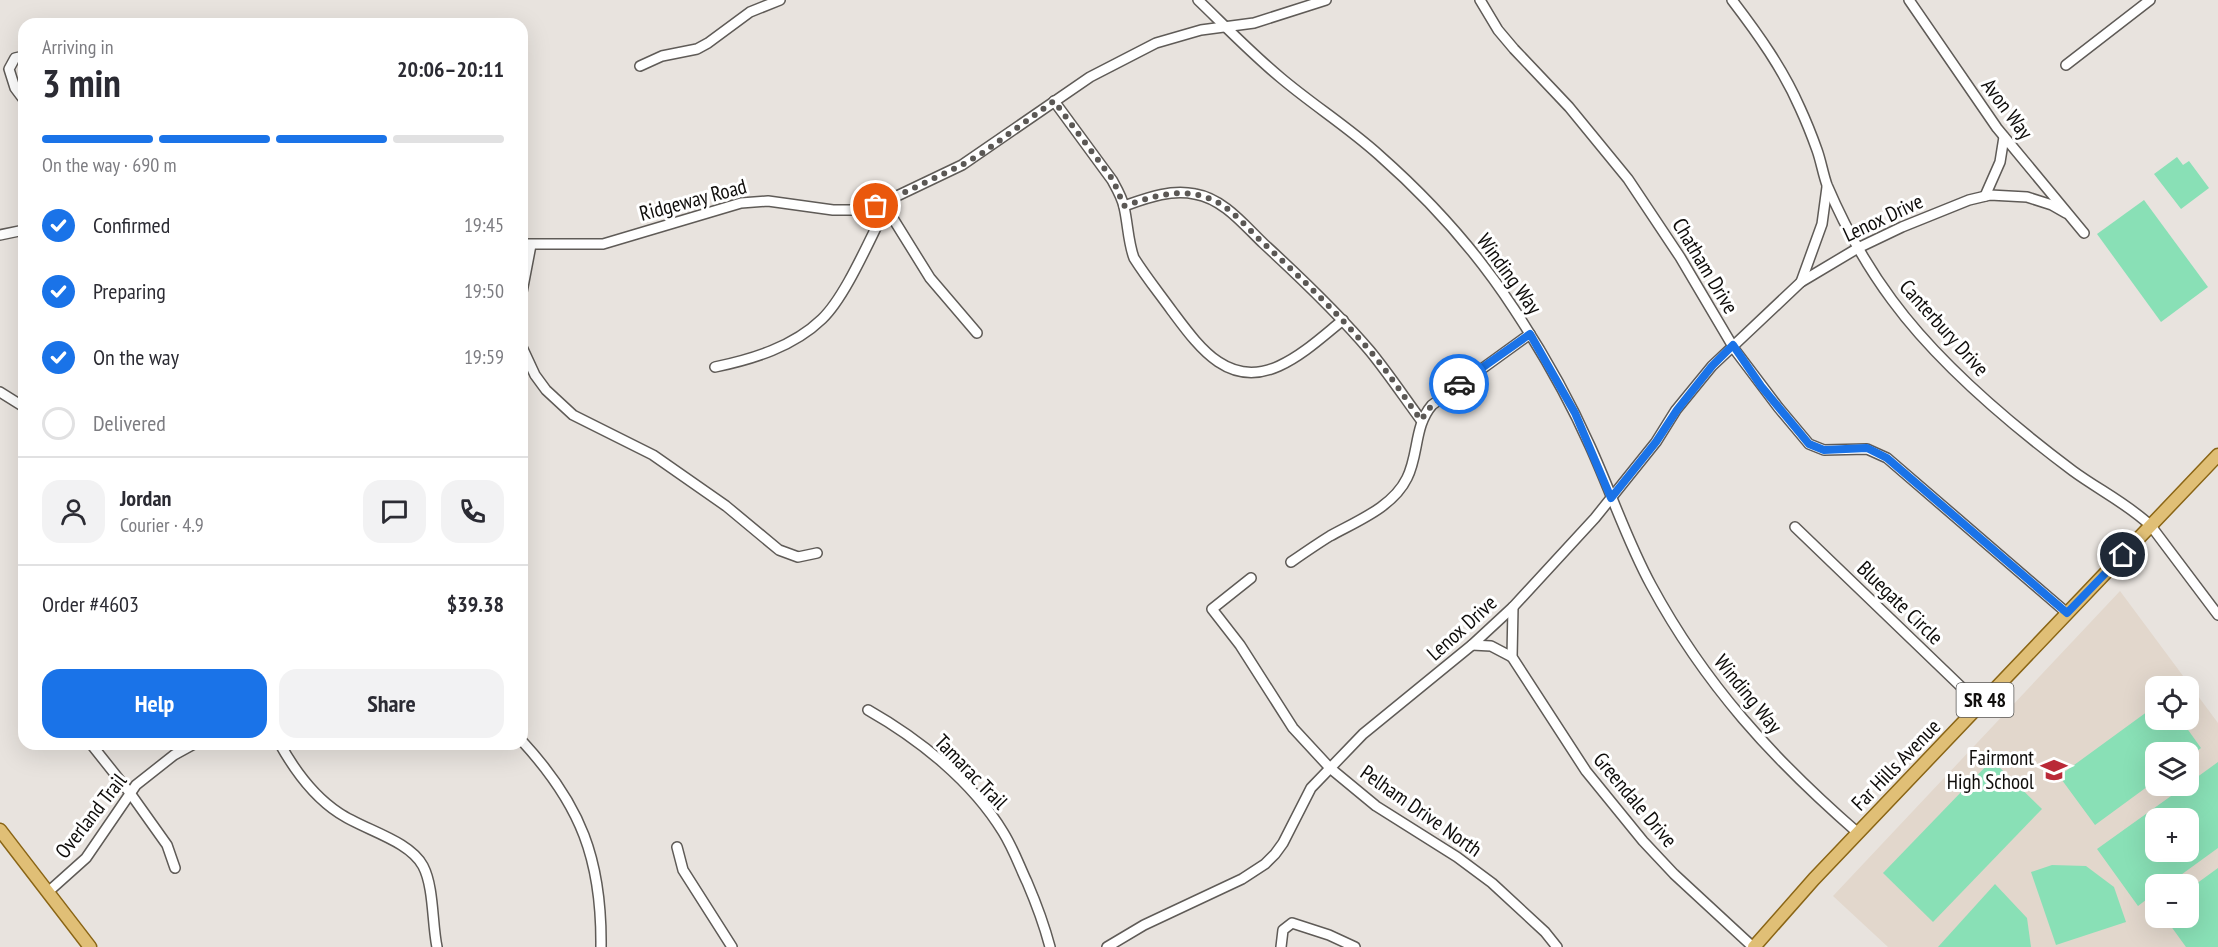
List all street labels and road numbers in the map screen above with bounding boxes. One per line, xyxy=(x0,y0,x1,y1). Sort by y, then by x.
street label: Avon Way xyxy=(1976,73,2039,145)
street label: Ridgeway Road xyxy=(636,172,749,227)
street label: Lenox Drive xyxy=(1839,187,1927,248)
street label: Chatham Drive xyxy=(1666,213,1745,319)
street label: Winding Way xyxy=(1471,228,1548,320)
street label: Canterbury Drive xyxy=(1894,274,1995,382)
street label: Bluegate Circle xyxy=(1852,555,1949,650)
street label: Lenox Drive xyxy=(1421,589,1502,666)
street label: Winding Way xyxy=(1708,649,1788,739)
road number: SR 48 xyxy=(1956,683,2014,717)
street label: Far Hills Avenue xyxy=(1845,713,1946,816)
street label: Tamarac Trail xyxy=(929,728,1014,815)
street label: Greendale Drive xyxy=(1588,747,1683,853)
street label: Pelham Drive North xyxy=(1355,759,1487,863)
street label: Overland Trail xyxy=(49,768,132,864)

